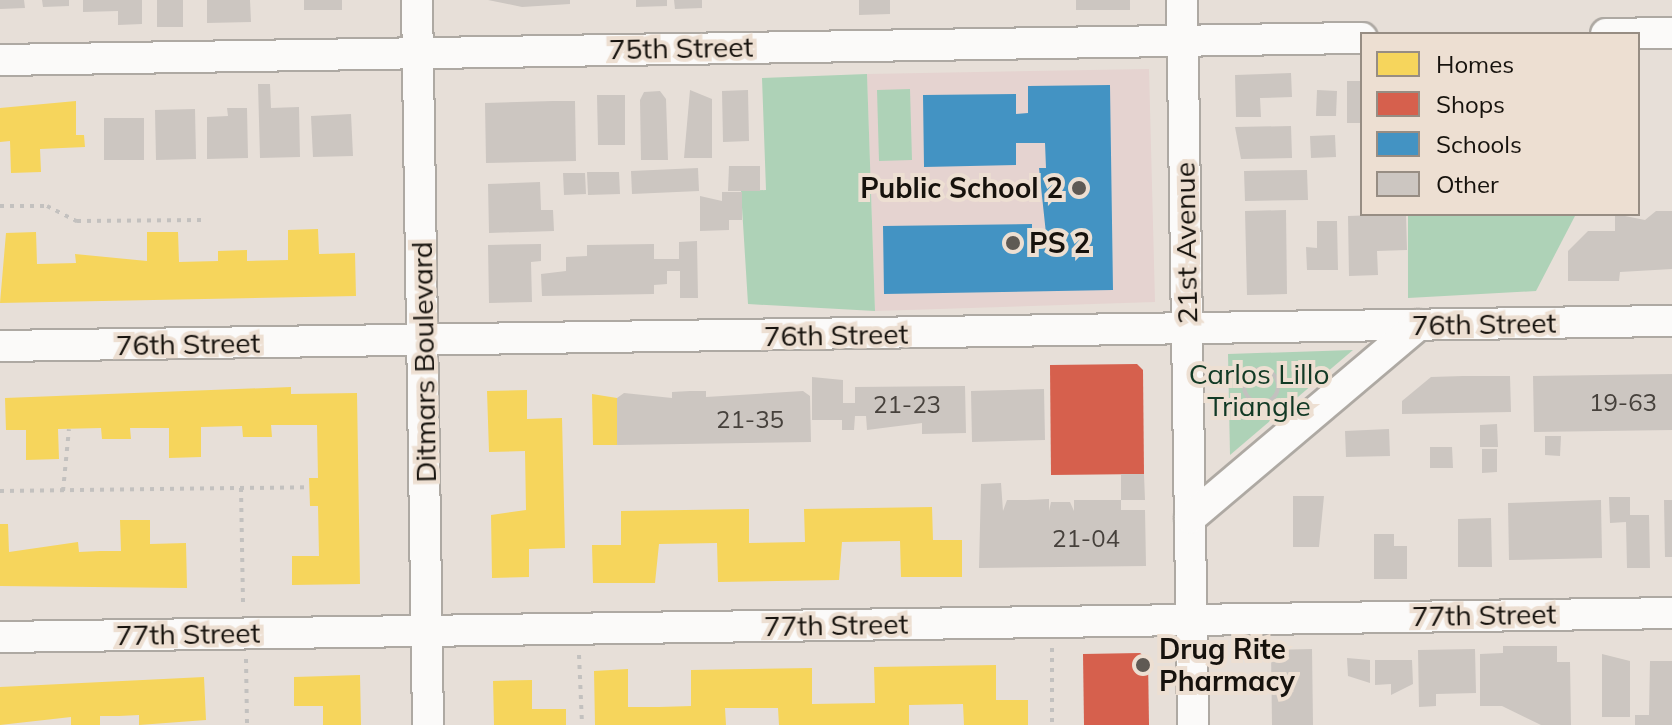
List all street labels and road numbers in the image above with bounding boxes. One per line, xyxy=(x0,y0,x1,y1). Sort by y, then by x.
street label: 75th Street xyxy=(608,30,754,66)
street label: 21st Avenue xyxy=(1168,162,1204,324)
street label: Ditmars Boulevard xyxy=(405,241,443,483)
street label: 76th Street xyxy=(1411,306,1557,342)
street label: 76th Street xyxy=(763,317,909,353)
street label: 76th Street xyxy=(115,326,261,362)
street label: 77th Street xyxy=(1411,597,1557,633)
street label: 77th Street xyxy=(763,607,909,643)
street label: 77th Street xyxy=(115,616,261,652)

